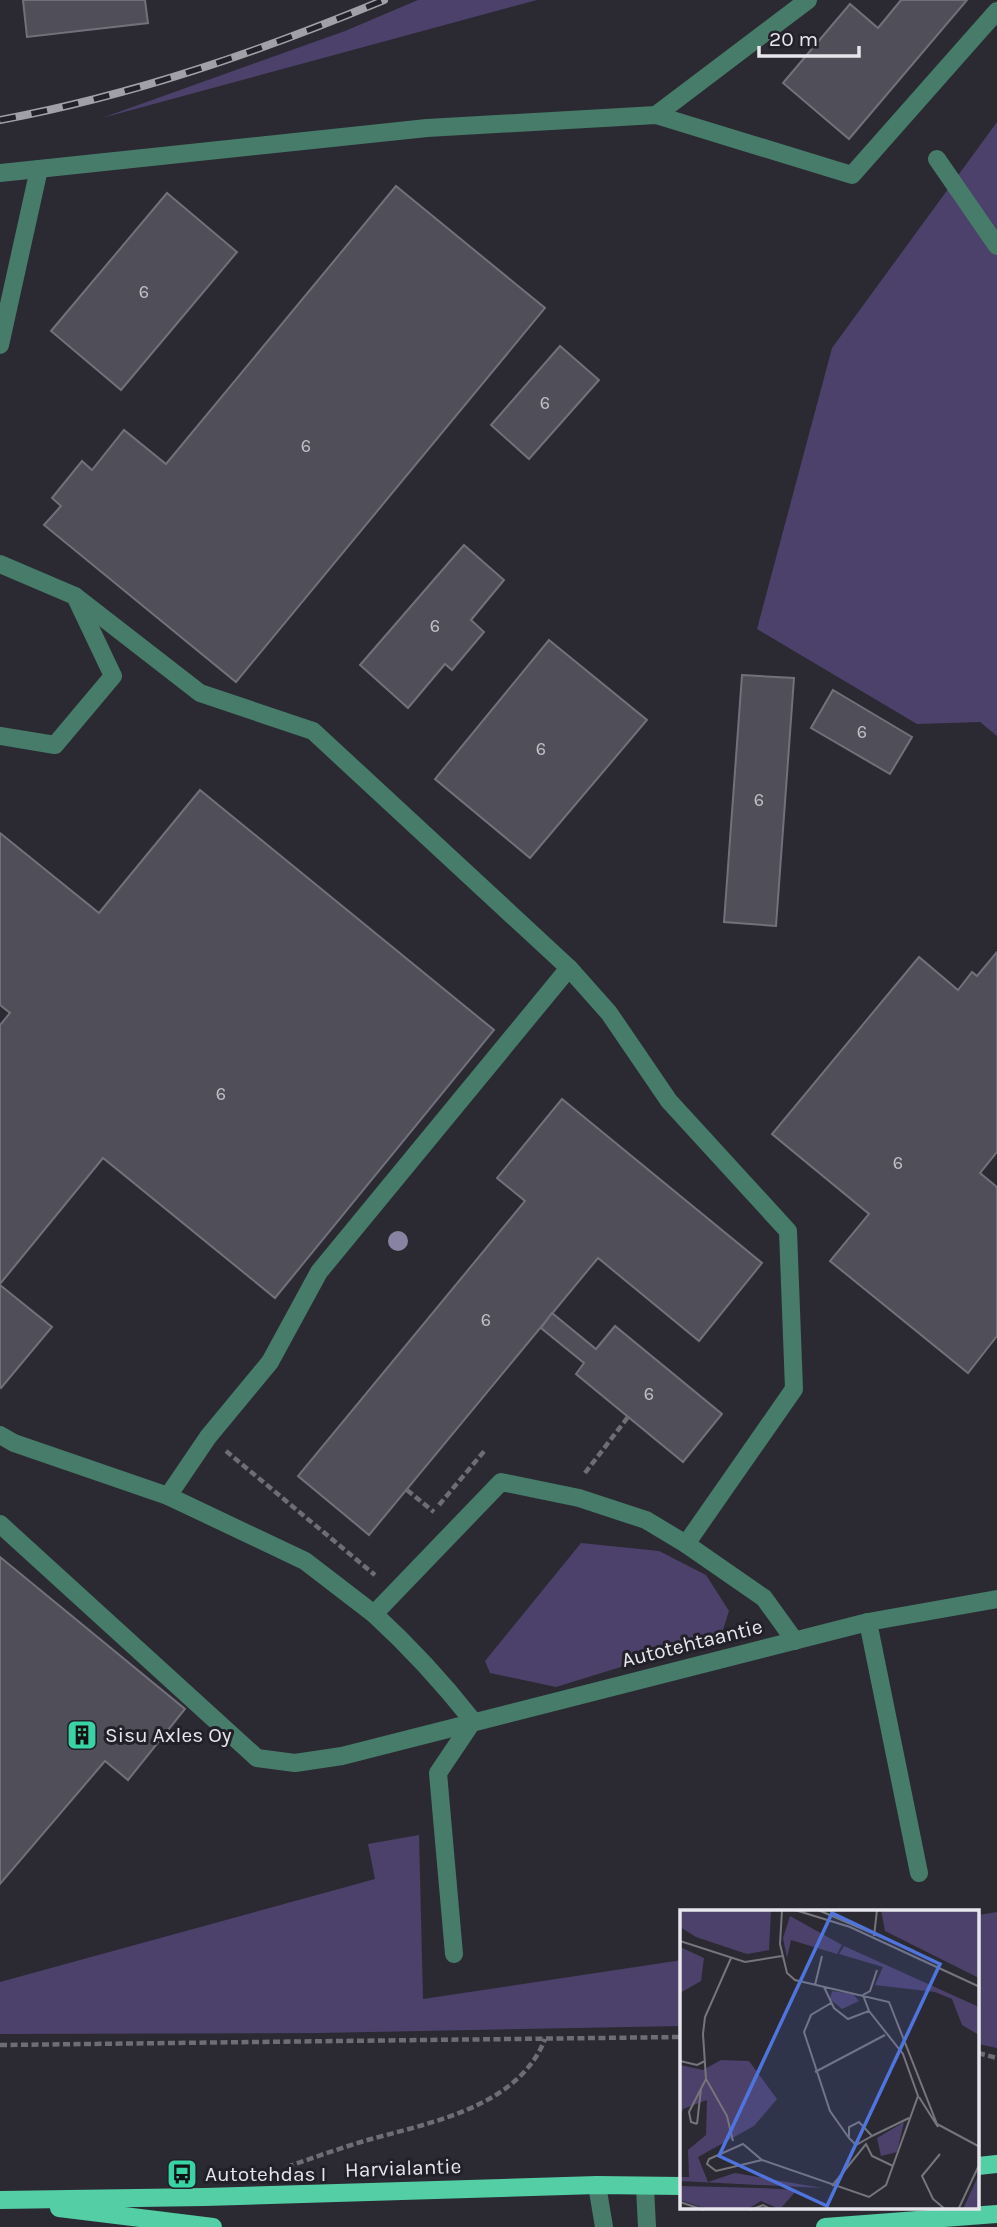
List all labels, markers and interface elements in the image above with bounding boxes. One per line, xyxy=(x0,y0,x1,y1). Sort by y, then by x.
scale bar xyxy=(759,14,859,58)
text: 20 m xyxy=(769,27,818,51)
house number: 6 xyxy=(139,281,149,303)
house number: 6 xyxy=(540,392,550,414)
house number: 6 xyxy=(301,435,311,457)
house number: 6 xyxy=(430,615,440,637)
house number: 6 xyxy=(857,721,867,743)
house number: 6 xyxy=(536,738,546,760)
house number: 6 xyxy=(754,789,764,811)
house number: 6 xyxy=(216,1083,226,1105)
house number: 6 xyxy=(893,1152,903,1174)
house number: 6 xyxy=(481,1309,491,1331)
house number: 6 xyxy=(644,1383,654,1405)
street label: Autotehtaantie xyxy=(619,1614,765,1672)
building icon: Sisu Axles Oy xyxy=(65,1718,99,1752)
place label: Sisu Axles Oy xyxy=(105,1723,232,1747)
inset map xyxy=(680,1910,979,2210)
street label: Harvialantie xyxy=(344,2154,462,2182)
bus stop icon: Autotehdas I xyxy=(165,2157,199,2191)
place label: Autotehdas I xyxy=(205,2162,326,2186)

